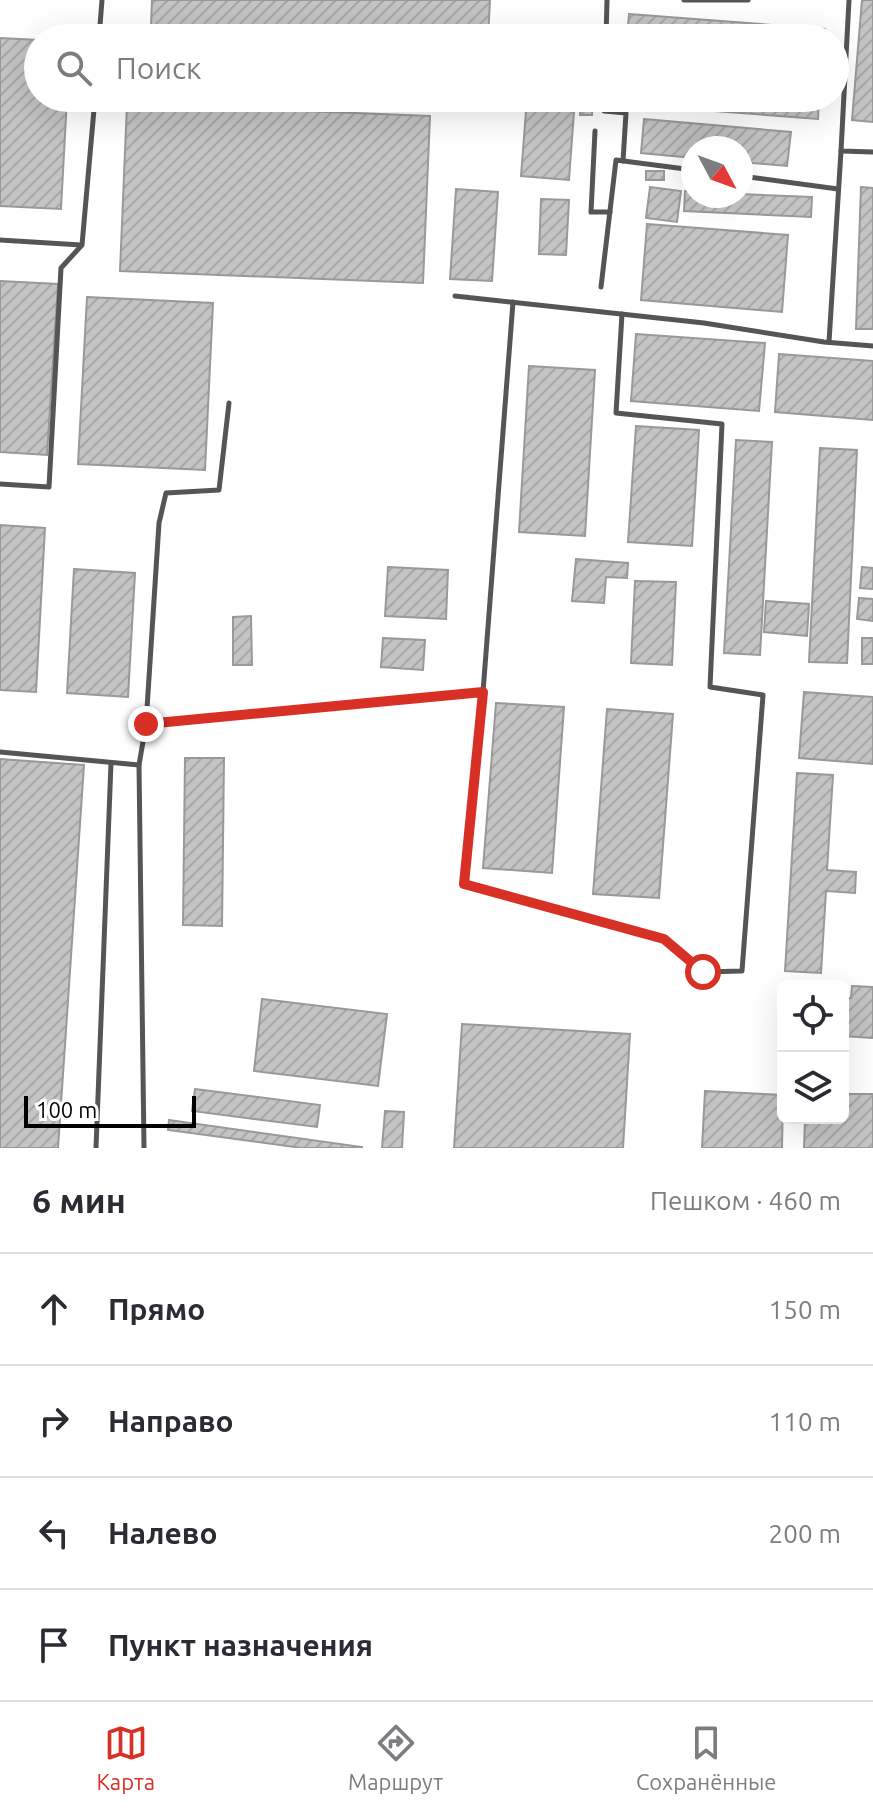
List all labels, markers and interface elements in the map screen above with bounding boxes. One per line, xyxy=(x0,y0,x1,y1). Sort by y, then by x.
search box xyxy=(24,24,849,112)
icon: search xyxy=(52,46,96,90)
text: Поиск xyxy=(116,51,201,85)
north arrow xyxy=(681,136,753,208)
route end xyxy=(128,706,164,742)
route start xyxy=(685,954,721,990)
map controls xyxy=(777,980,849,1124)
button: locate xyxy=(777,980,849,1052)
button: layers xyxy=(777,1052,849,1124)
scale bar xyxy=(24,1092,196,1128)
text: 100 m xyxy=(36,1097,97,1122)
text: 6 мин xyxy=(32,1181,126,1219)
text: Пешком · 460 m xyxy=(650,1186,841,1215)
icon: ahead xyxy=(32,1287,76,1331)
text: Прямо xyxy=(108,1292,205,1326)
text: 150 m xyxy=(769,1295,841,1324)
icon: right xyxy=(32,1399,76,1443)
text: Направо xyxy=(108,1404,234,1438)
text: 110 m xyxy=(769,1407,841,1436)
icon: left xyxy=(32,1511,76,1555)
text: Налево xyxy=(108,1516,218,1550)
text: 200 m xyxy=(769,1519,841,1548)
icon: arrive xyxy=(32,1623,76,1667)
text: Пункт назначения xyxy=(108,1628,373,1662)
tab: Карта xyxy=(96,1721,155,1794)
tab: Маршрут xyxy=(348,1721,443,1794)
tab: Сохранённые xyxy=(636,1721,777,1794)

